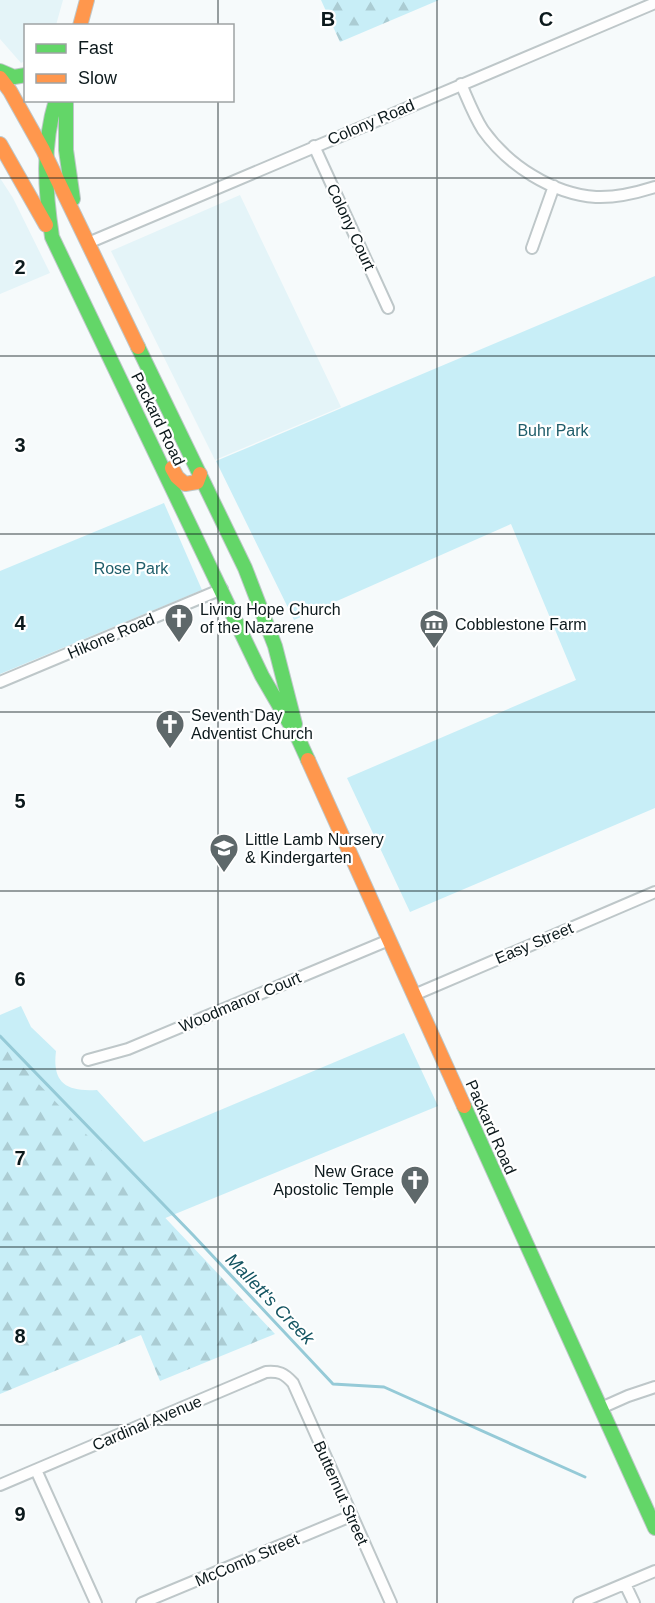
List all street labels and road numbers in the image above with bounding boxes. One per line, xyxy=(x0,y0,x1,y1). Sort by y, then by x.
street label: Colony Road xyxy=(325,96,417,148)
street label: Colony Court xyxy=(324,181,379,273)
street label: Packard Road xyxy=(128,370,188,468)
street label: Hikone Road xyxy=(65,610,157,662)
street label: Easy Street xyxy=(493,919,576,967)
street label: Woodmanor Court xyxy=(177,968,304,1035)
street label: Packard Road xyxy=(463,1077,519,1177)
street label: Cardinal Avenue xyxy=(90,1392,204,1454)
street label: Butternut Street xyxy=(310,1438,372,1548)
street label: McComb Street xyxy=(193,1530,302,1590)

